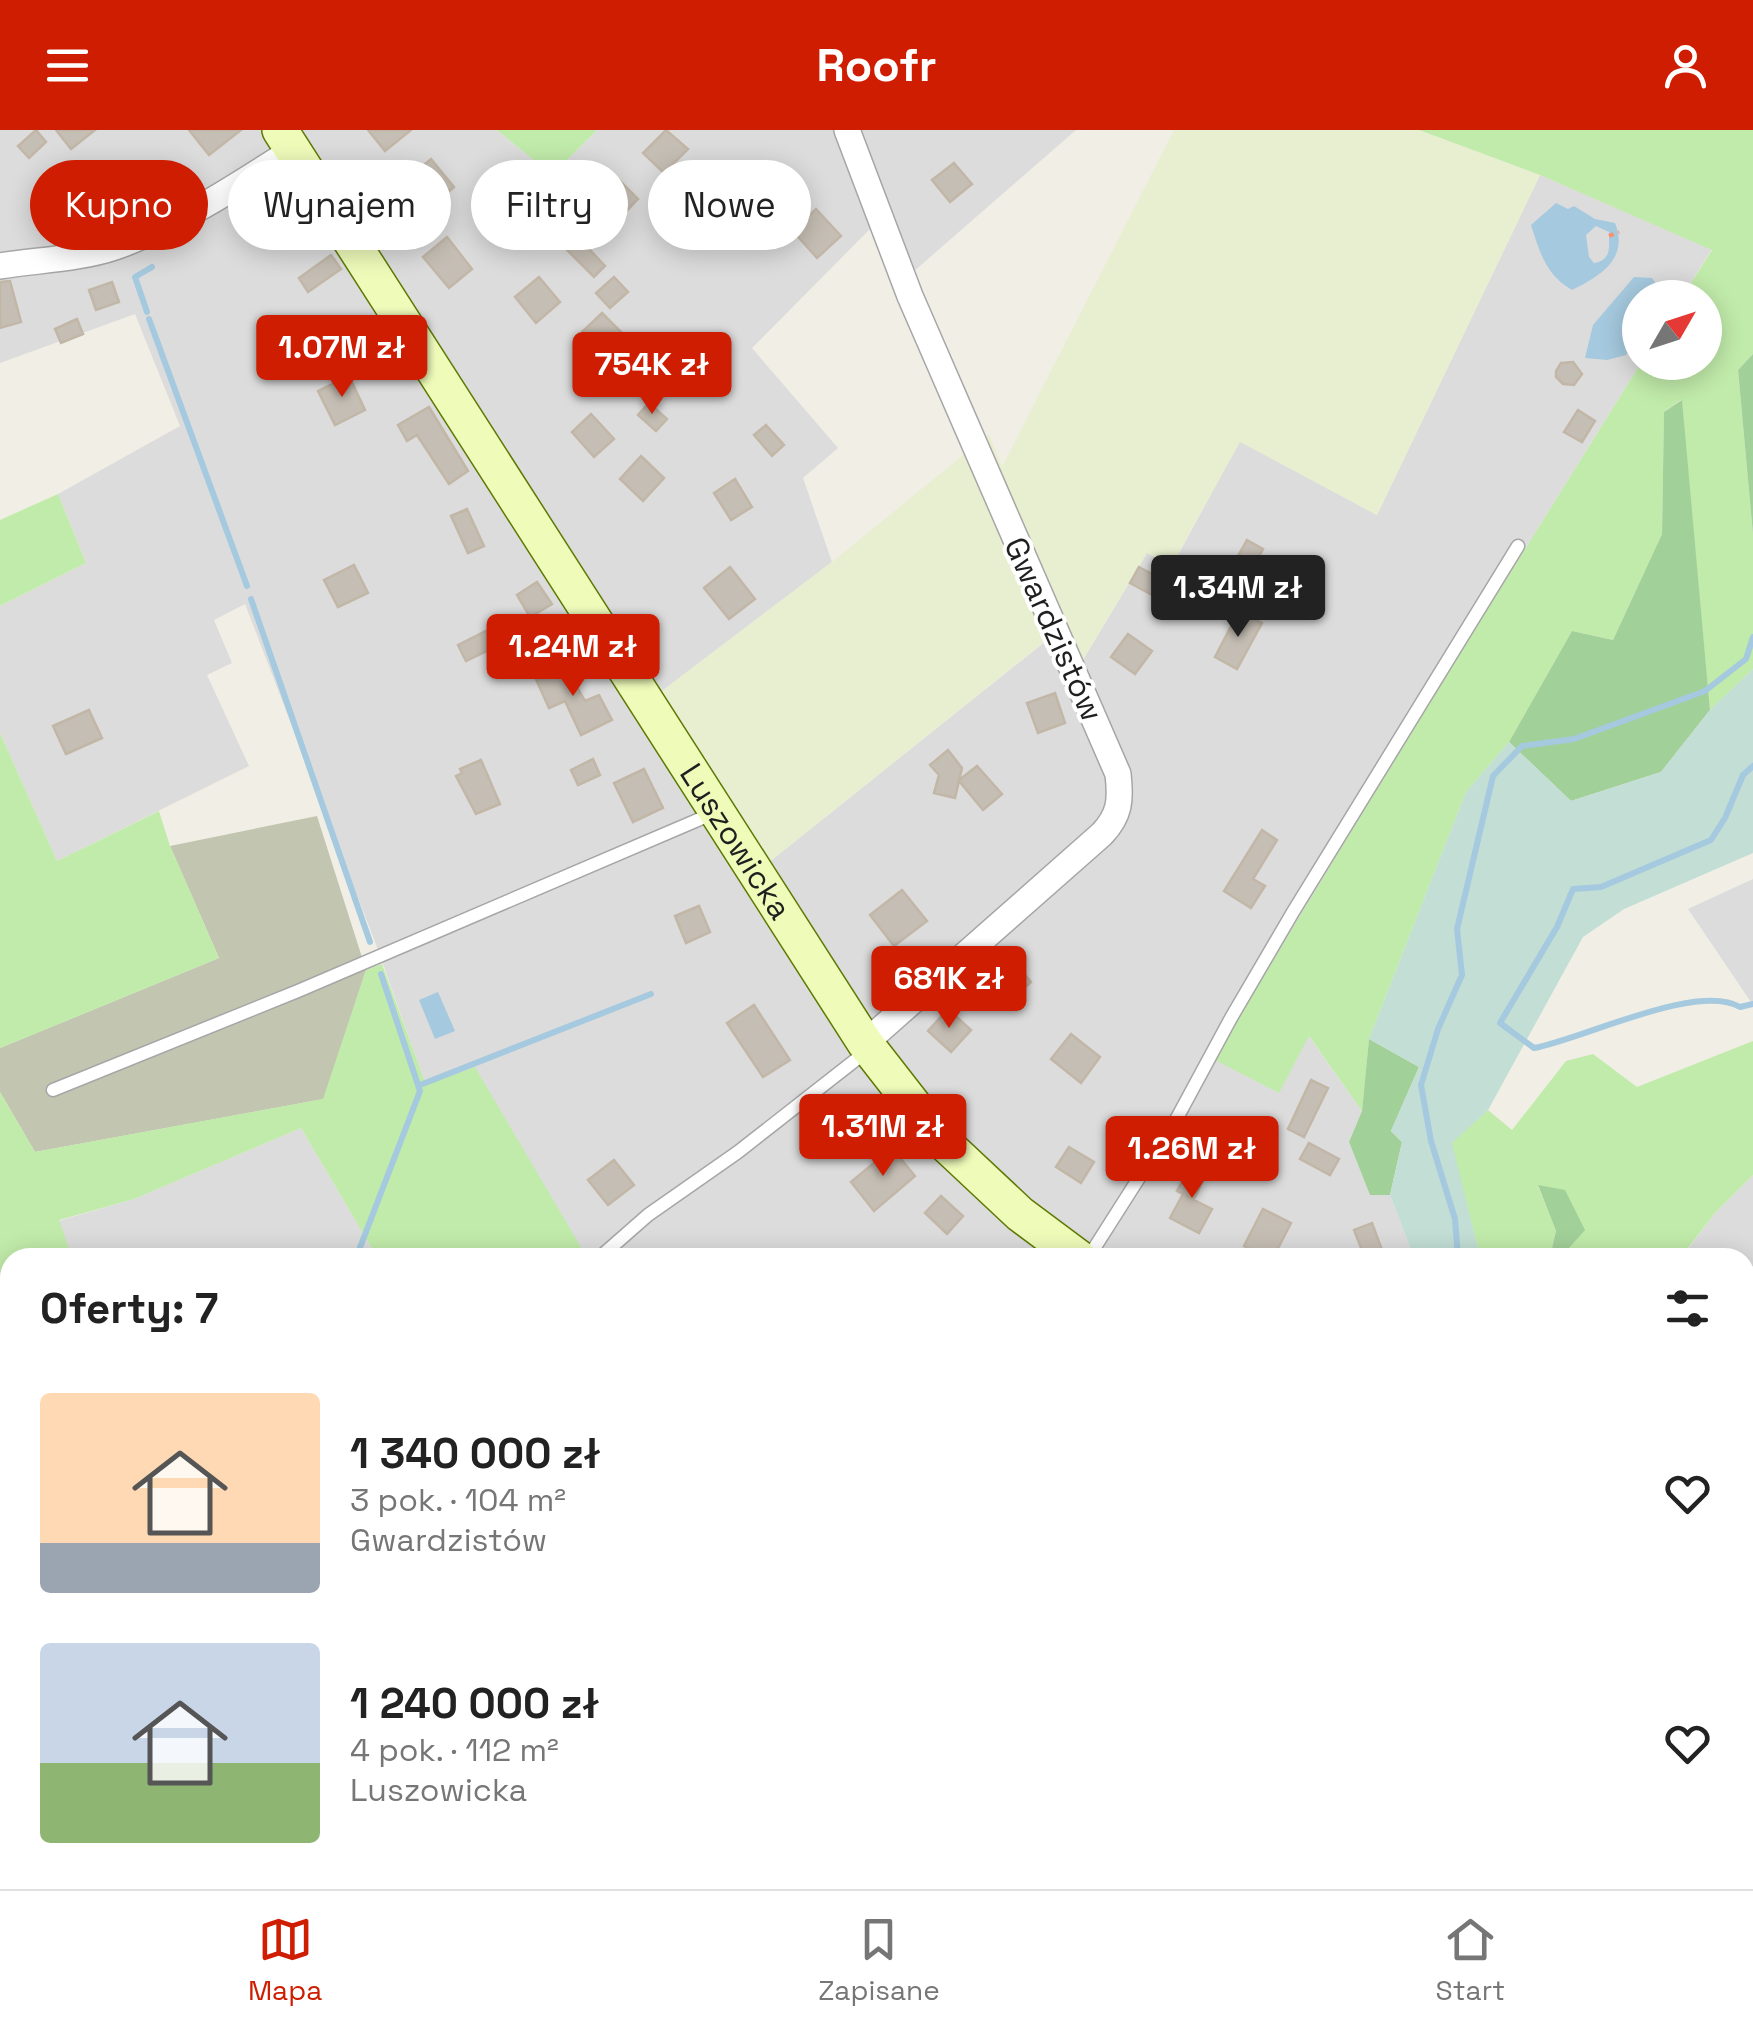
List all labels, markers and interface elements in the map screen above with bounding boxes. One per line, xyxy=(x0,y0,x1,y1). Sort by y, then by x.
text: Roofr xyxy=(816,37,937,94)
icon: menu xyxy=(40,38,95,93)
icon: person xyxy=(1658,38,1713,93)
chip: Kupno xyxy=(30,160,208,250)
chip: Wynajem xyxy=(228,160,451,250)
chip: Filtry xyxy=(471,160,628,250)
chip: Nowe xyxy=(648,160,811,250)
north arrow xyxy=(1622,280,1722,380)
map controls xyxy=(1622,280,1722,380)
pin: 1.07M zł xyxy=(239,315,445,400)
text: 1.07M zł xyxy=(278,327,406,367)
pin: 754K zł xyxy=(560,332,744,417)
text: 754K zł xyxy=(594,344,710,384)
street label: Gwardzistów xyxy=(996,531,1112,727)
pin: 1.34M zł xyxy=(1135,555,1341,640)
text: 1.34M zł xyxy=(1173,567,1303,607)
pin: 1.24M zł xyxy=(470,614,676,699)
text: 1.24M zł xyxy=(509,626,637,666)
street label: Luszowicka xyxy=(671,756,801,927)
pin: 681K zł xyxy=(857,946,1041,1031)
text: 681K zł xyxy=(893,958,1005,998)
pin: 1.31M zł xyxy=(780,1094,986,1179)
text: 1.31M zł xyxy=(821,1106,945,1146)
pin: 1.26M zł xyxy=(1089,1116,1295,1201)
text: 1.26M zł xyxy=(1128,1128,1256,1168)
icon: filters xyxy=(1660,1281,1715,1336)
text: Oferty: 7 xyxy=(40,1282,218,1335)
text: 1 340 000 zł xyxy=(350,1427,601,1480)
icon: home xyxy=(120,1433,240,1553)
icon: heart xyxy=(1660,1466,1715,1521)
text: 3 pok. · 104 m² xyxy=(350,1480,566,1520)
text: Gwardzistów xyxy=(350,1520,547,1560)
text: 1 240 000 zł xyxy=(350,1677,600,1730)
icon: home xyxy=(120,1683,240,1803)
icon: heart xyxy=(1660,1716,1715,1771)
text: 4 pok. · 112 m² xyxy=(350,1730,559,1770)
text: Luszowicka xyxy=(350,1770,527,1810)
tab: Mapa xyxy=(248,1912,322,2008)
tab: Zapisane xyxy=(818,1912,940,2008)
tab: Start xyxy=(1436,1912,1505,2008)

